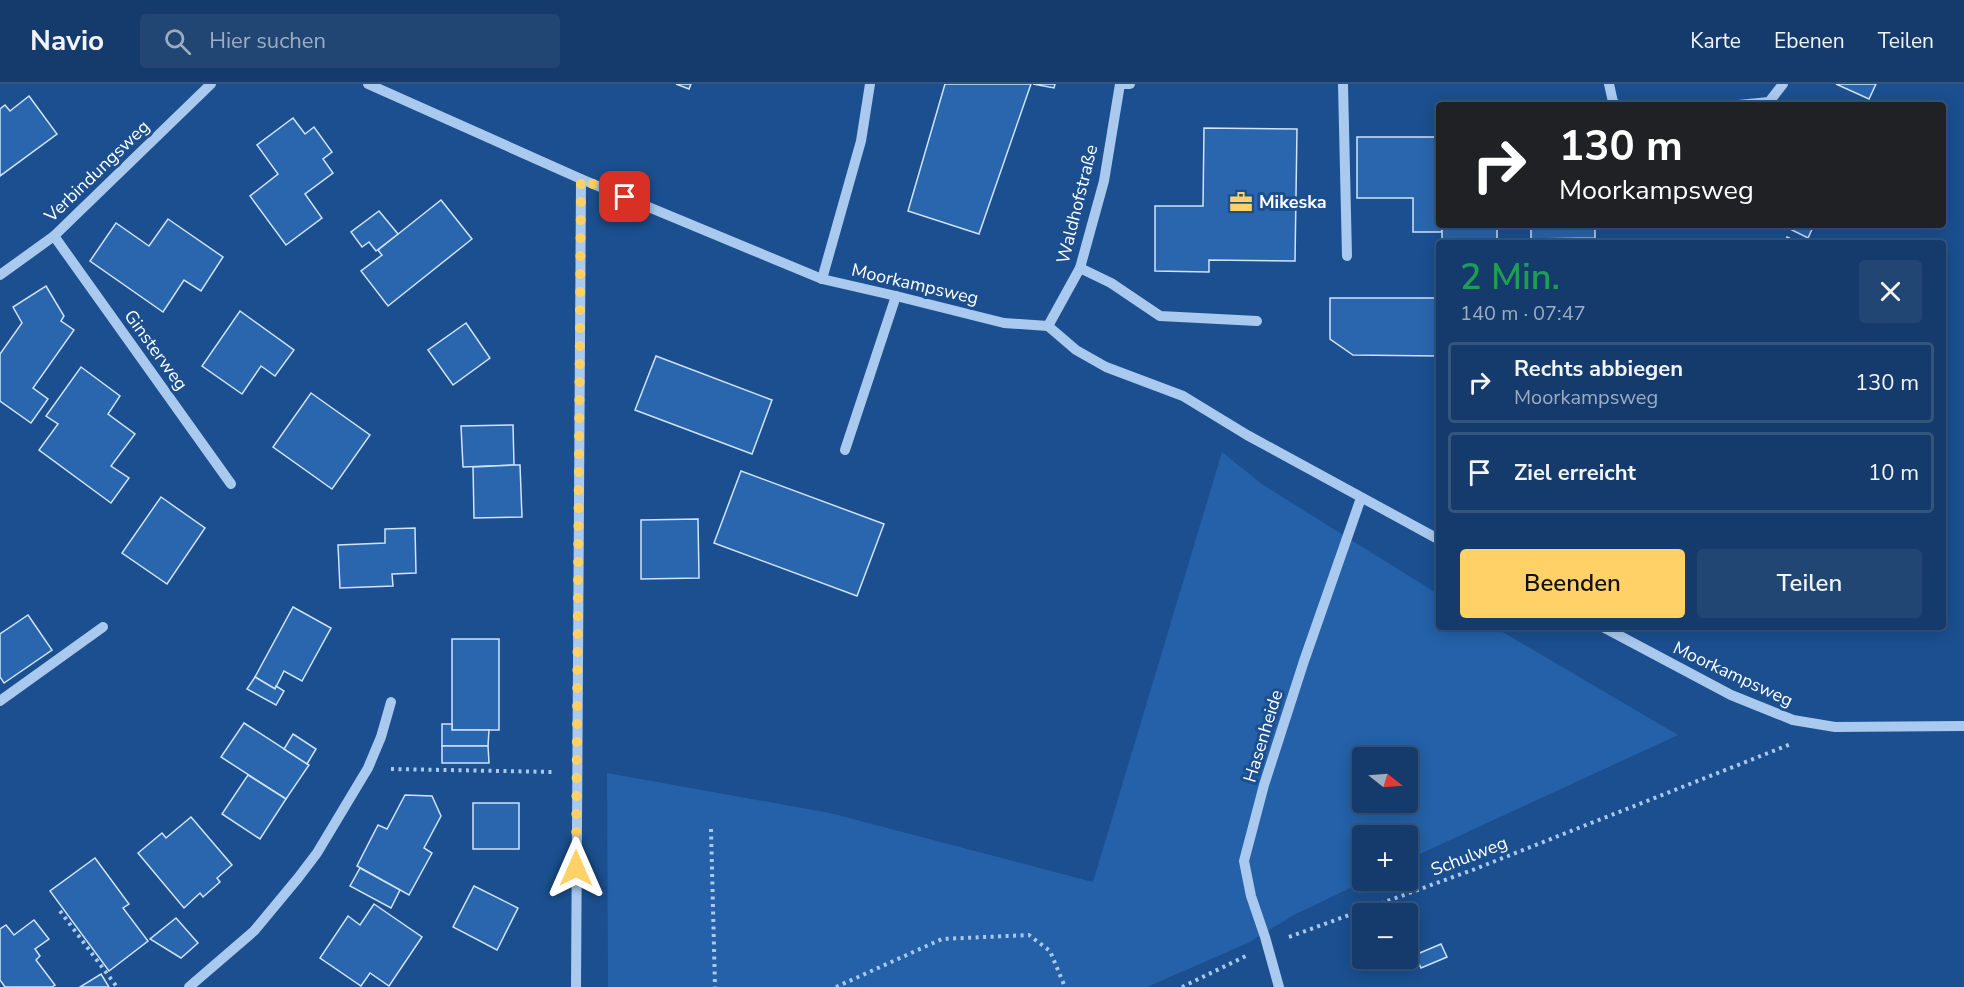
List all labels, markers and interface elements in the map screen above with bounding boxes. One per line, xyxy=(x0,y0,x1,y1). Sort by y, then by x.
search box xyxy=(140,14,560,68)
text: Navio xyxy=(30,22,104,60)
icon: search xyxy=(161,25,194,58)
text: Hier suchen xyxy=(209,26,326,56)
text: Karte xyxy=(1690,27,1741,55)
text: Ebenen xyxy=(1774,27,1845,55)
text: Teilen xyxy=(1878,27,1934,55)
street label: Verbindungsweg xyxy=(39,115,155,228)
text: 130 m xyxy=(1559,118,1683,175)
icon: right xyxy=(1460,126,1538,204)
street label: Waldhofstraße xyxy=(1051,142,1103,266)
pin xyxy=(599,171,650,222)
text: Moorkampsweg xyxy=(1559,172,1754,209)
icon: arrive xyxy=(608,180,641,213)
office icon: Mikeska xyxy=(1228,189,1254,215)
place label: Mikeska xyxy=(1259,190,1327,214)
text: 2 Min. xyxy=(1460,253,1560,302)
street label: Moorkampsweg xyxy=(849,258,981,310)
button: close xyxy=(1859,260,1922,323)
text: 140 m · 07:47 xyxy=(1460,300,1586,327)
street label: Ginsterweg xyxy=(119,305,193,395)
text: Rechts abbiegen xyxy=(1514,354,1683,384)
icon: right xyxy=(1463,366,1496,399)
text: 130 m xyxy=(1855,368,1919,398)
text: Moorkampsweg xyxy=(1514,384,1658,411)
icon: arrive xyxy=(1463,456,1496,489)
text: Ziel erreicht xyxy=(1514,458,1636,488)
text: 10 m xyxy=(1868,458,1919,488)
button: Beenden xyxy=(1460,549,1685,618)
button: Teilen xyxy=(1697,549,1922,618)
street label: Moorkampsweg xyxy=(1669,636,1797,712)
street label: Hasenheide xyxy=(1238,687,1288,785)
north arrow xyxy=(1352,747,1418,813)
map controls xyxy=(1352,747,1418,969)
button: + xyxy=(1352,825,1418,891)
street label: Schulweg xyxy=(1427,830,1511,882)
position arrow xyxy=(544,836,608,900)
button: − xyxy=(1352,903,1418,969)

